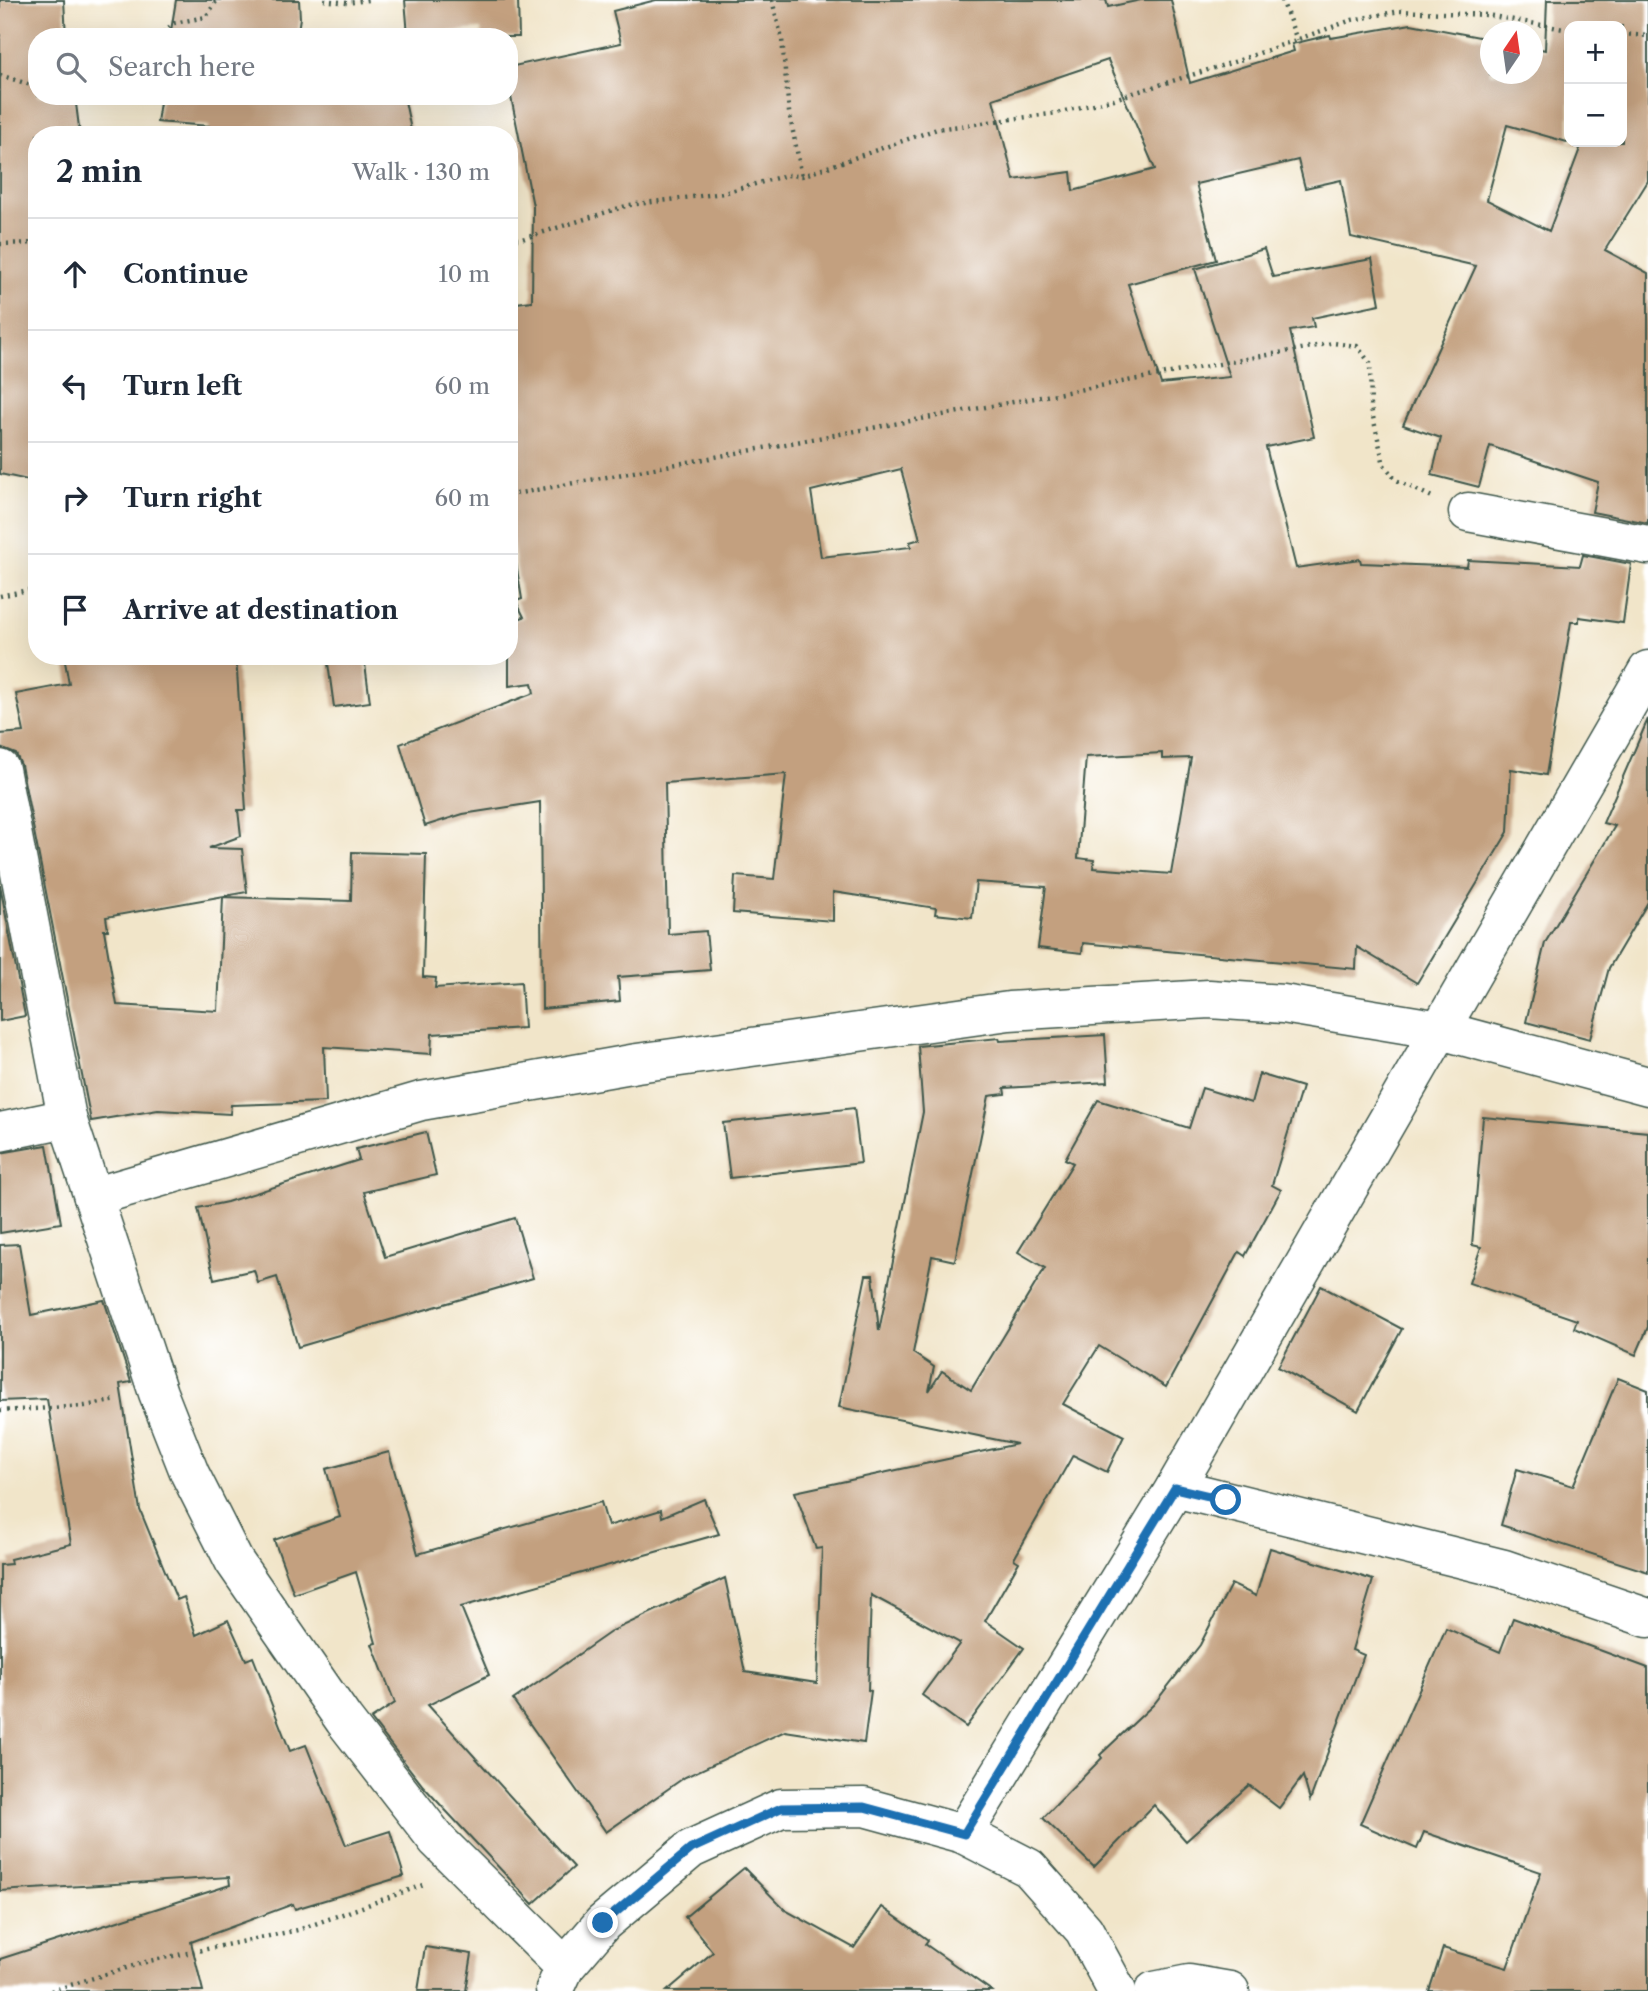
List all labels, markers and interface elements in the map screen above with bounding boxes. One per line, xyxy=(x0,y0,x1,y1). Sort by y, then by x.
north arrow xyxy=(1480,21,1543,84)
map controls xyxy=(1564,21,1627,147)
button: + xyxy=(1564,21,1627,84)
search box xyxy=(28,28,518,105)
icon: search xyxy=(52,48,90,86)
text: Search here xyxy=(108,51,255,83)
button: − xyxy=(1564,84,1627,147)
text: 2 min xyxy=(56,153,142,190)
text: Walk · 130 m xyxy=(352,158,490,186)
icon: ahead xyxy=(56,255,94,293)
text: Continue xyxy=(123,258,248,290)
text: 10 m xyxy=(438,260,490,288)
icon: left xyxy=(56,367,94,405)
text: Turn left xyxy=(123,370,242,402)
text: 60 m xyxy=(434,372,490,400)
icon: right xyxy=(56,479,94,517)
text: Turn right xyxy=(123,482,262,514)
text: 60 m xyxy=(434,484,490,512)
icon: arrive xyxy=(56,591,94,629)
text: Arrive at destination xyxy=(123,594,398,626)
route start xyxy=(1210,1484,1241,1515)
route end xyxy=(587,1907,618,1938)

